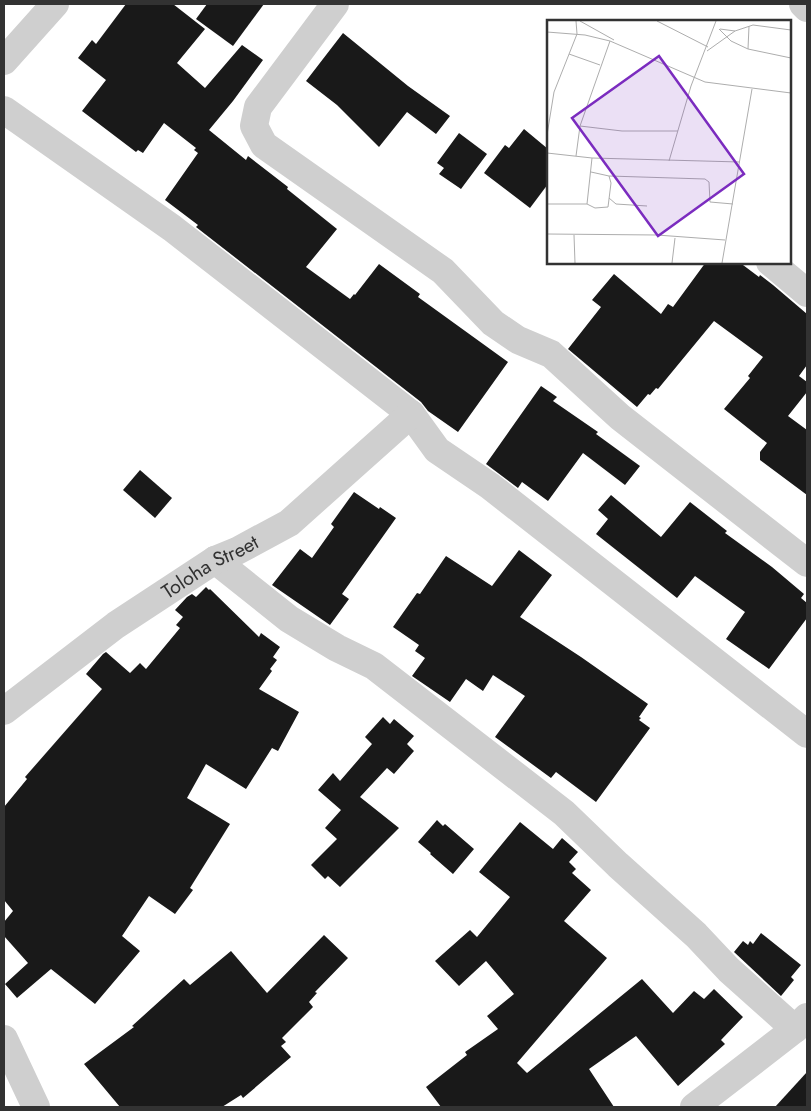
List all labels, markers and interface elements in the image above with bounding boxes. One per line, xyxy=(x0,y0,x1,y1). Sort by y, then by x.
inset map xyxy=(547,20,791,264)
street label: Toloha Street xyxy=(156,528,264,606)

